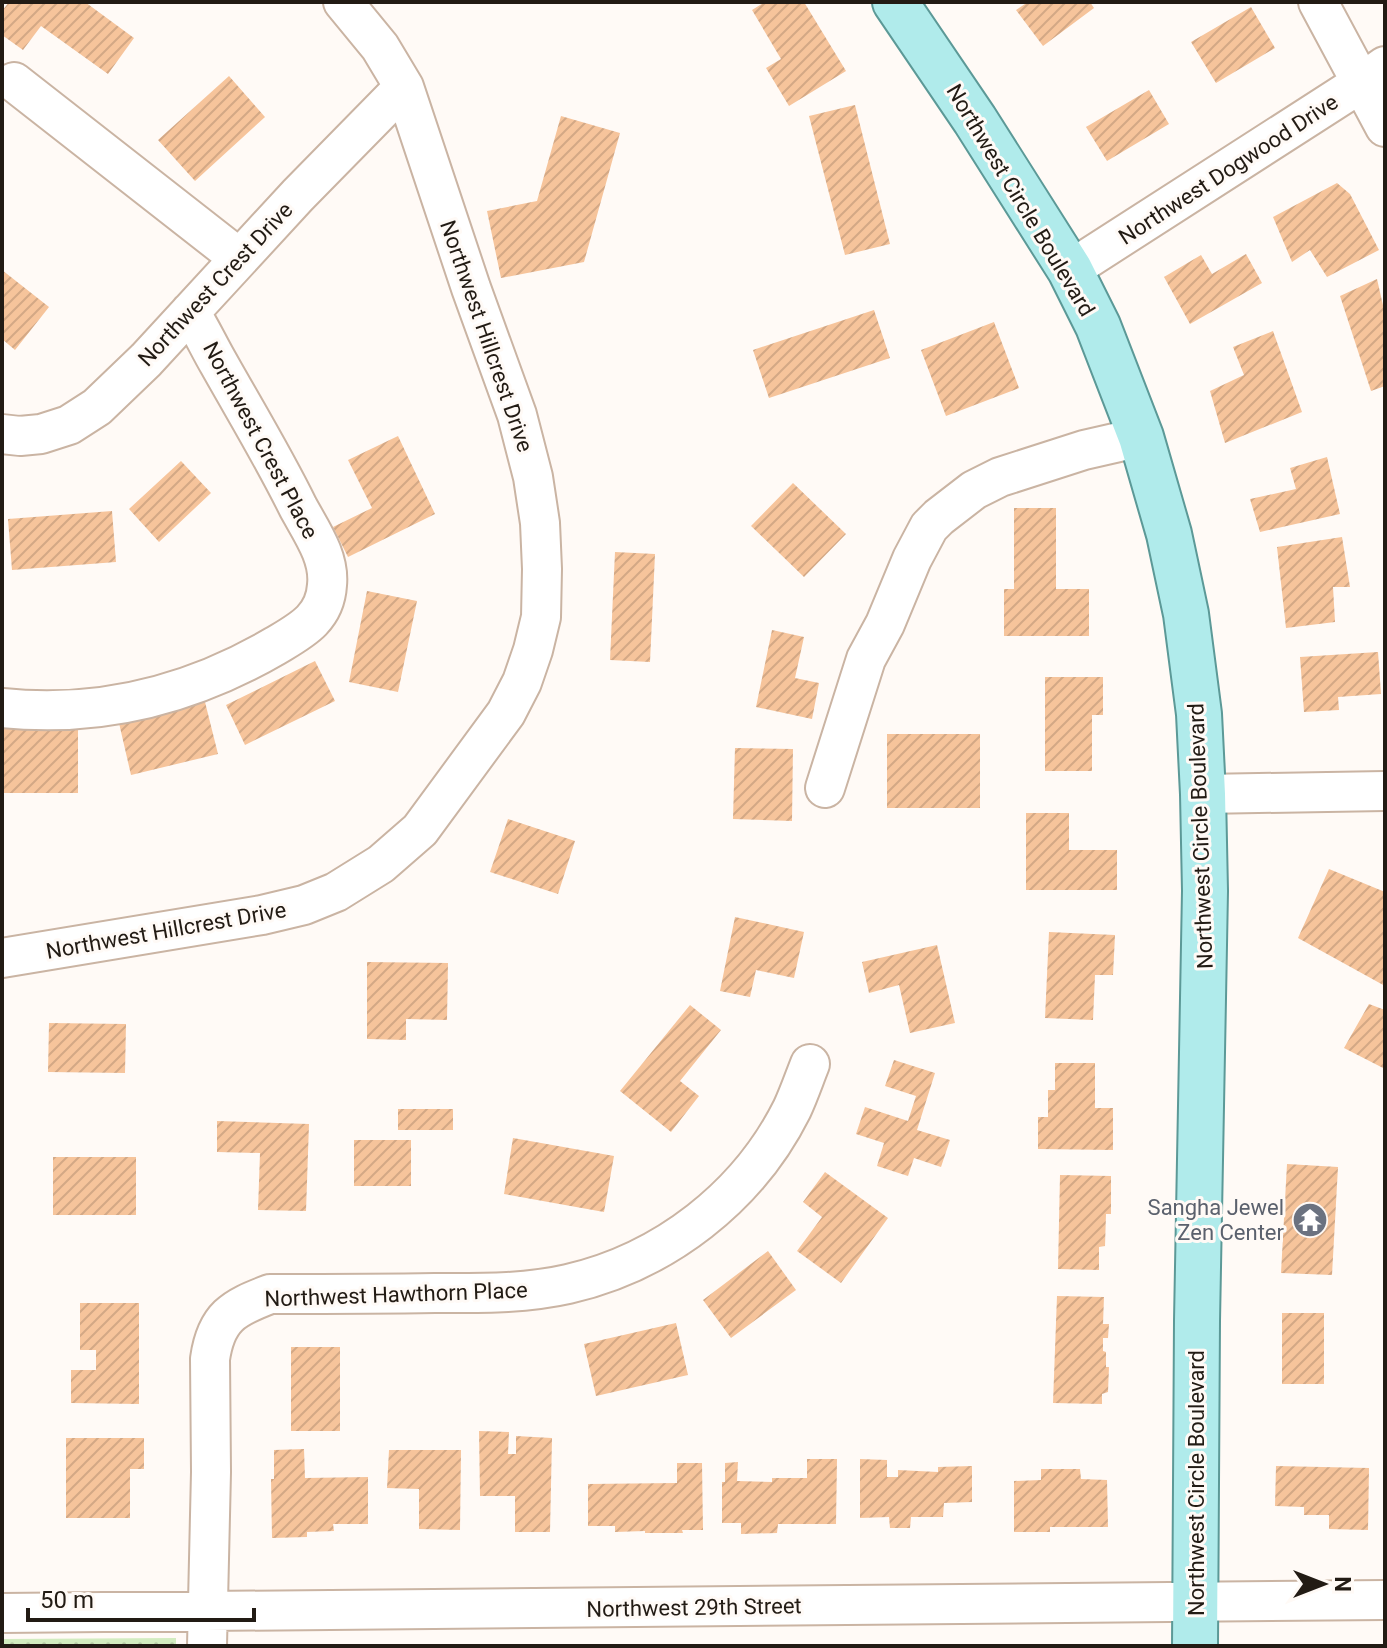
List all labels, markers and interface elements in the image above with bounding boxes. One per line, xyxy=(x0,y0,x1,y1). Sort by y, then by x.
street label: Northwest Circle Boulevard xyxy=(941,80,1100,321)
street label: Northwest Dogwood Drive xyxy=(1114,89,1342,250)
street label: Northwest Crest Drive xyxy=(133,197,298,371)
street label: Northwest Hillcrest Drive xyxy=(435,217,538,455)
street label: Northwest Crest Place xyxy=(198,338,323,543)
street label: Northwest Circle Boulevard xyxy=(1183,703,1218,969)
street label: Northwest Hillcrest Drive xyxy=(44,897,288,964)
place label: Sangha Jewel Zen Center xyxy=(1148,1195,1285,1245)
temple icon: Sangha Jewel Zen Center xyxy=(1291,1201,1329,1239)
street label: Northwest Hawthorn Place xyxy=(264,1277,528,1312)
street label: Northwest Circle Boulevard xyxy=(1184,1350,1209,1616)
north arrow xyxy=(1283,1544,1363,1624)
scale bar xyxy=(28,1572,254,1622)
text: N xyxy=(1330,1576,1355,1592)
text: 50 m xyxy=(40,1586,94,1614)
street label: Northwest 29th Street xyxy=(586,1593,802,1622)

